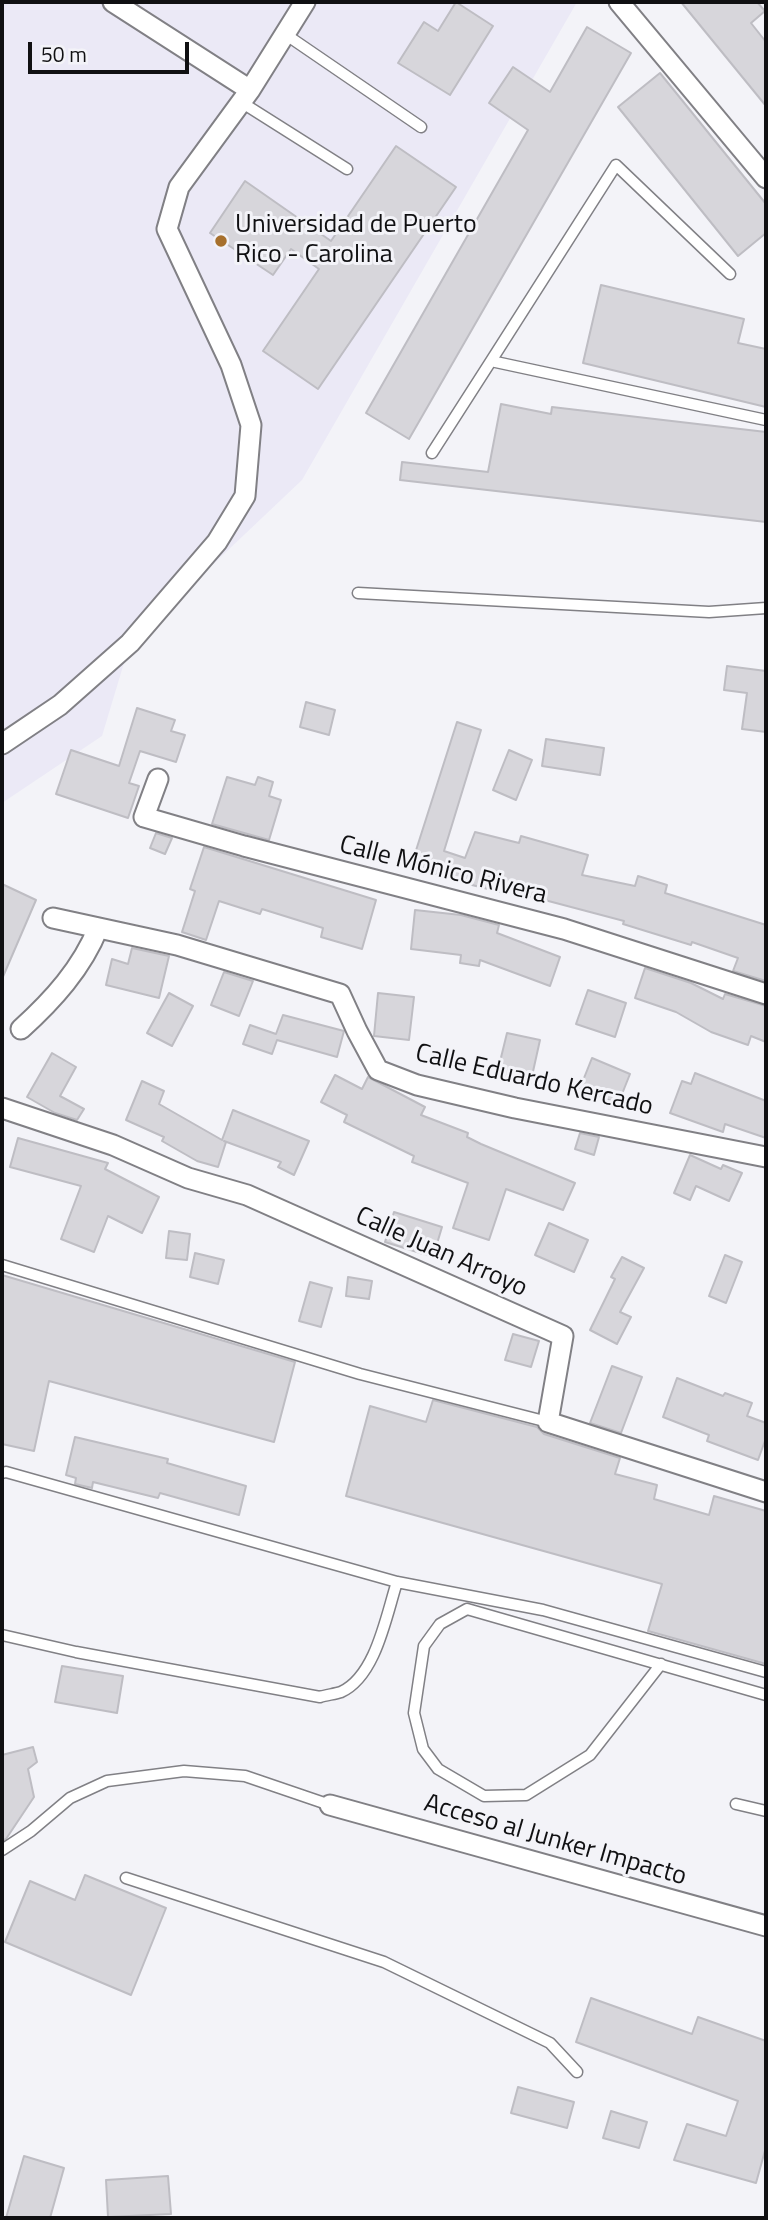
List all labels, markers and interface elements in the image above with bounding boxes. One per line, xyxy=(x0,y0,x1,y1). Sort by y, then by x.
scale bar xyxy=(32,28,192,72)
text: 50 m xyxy=(41,38,87,70)
place label: Universidad de Puerto Rico - Carolina xyxy=(235,210,477,272)
marker: Universidad de Puerto Rico - Carolina xyxy=(213,233,229,249)
street label: Calle Mónico Rivera xyxy=(336,830,550,912)
street label: Calle Eduardo Kercado xyxy=(412,1038,656,1124)
street label: Calle Juan Arroyo xyxy=(350,1201,532,1305)
street label: Acceso al Junker Impacto xyxy=(420,1789,690,1893)

